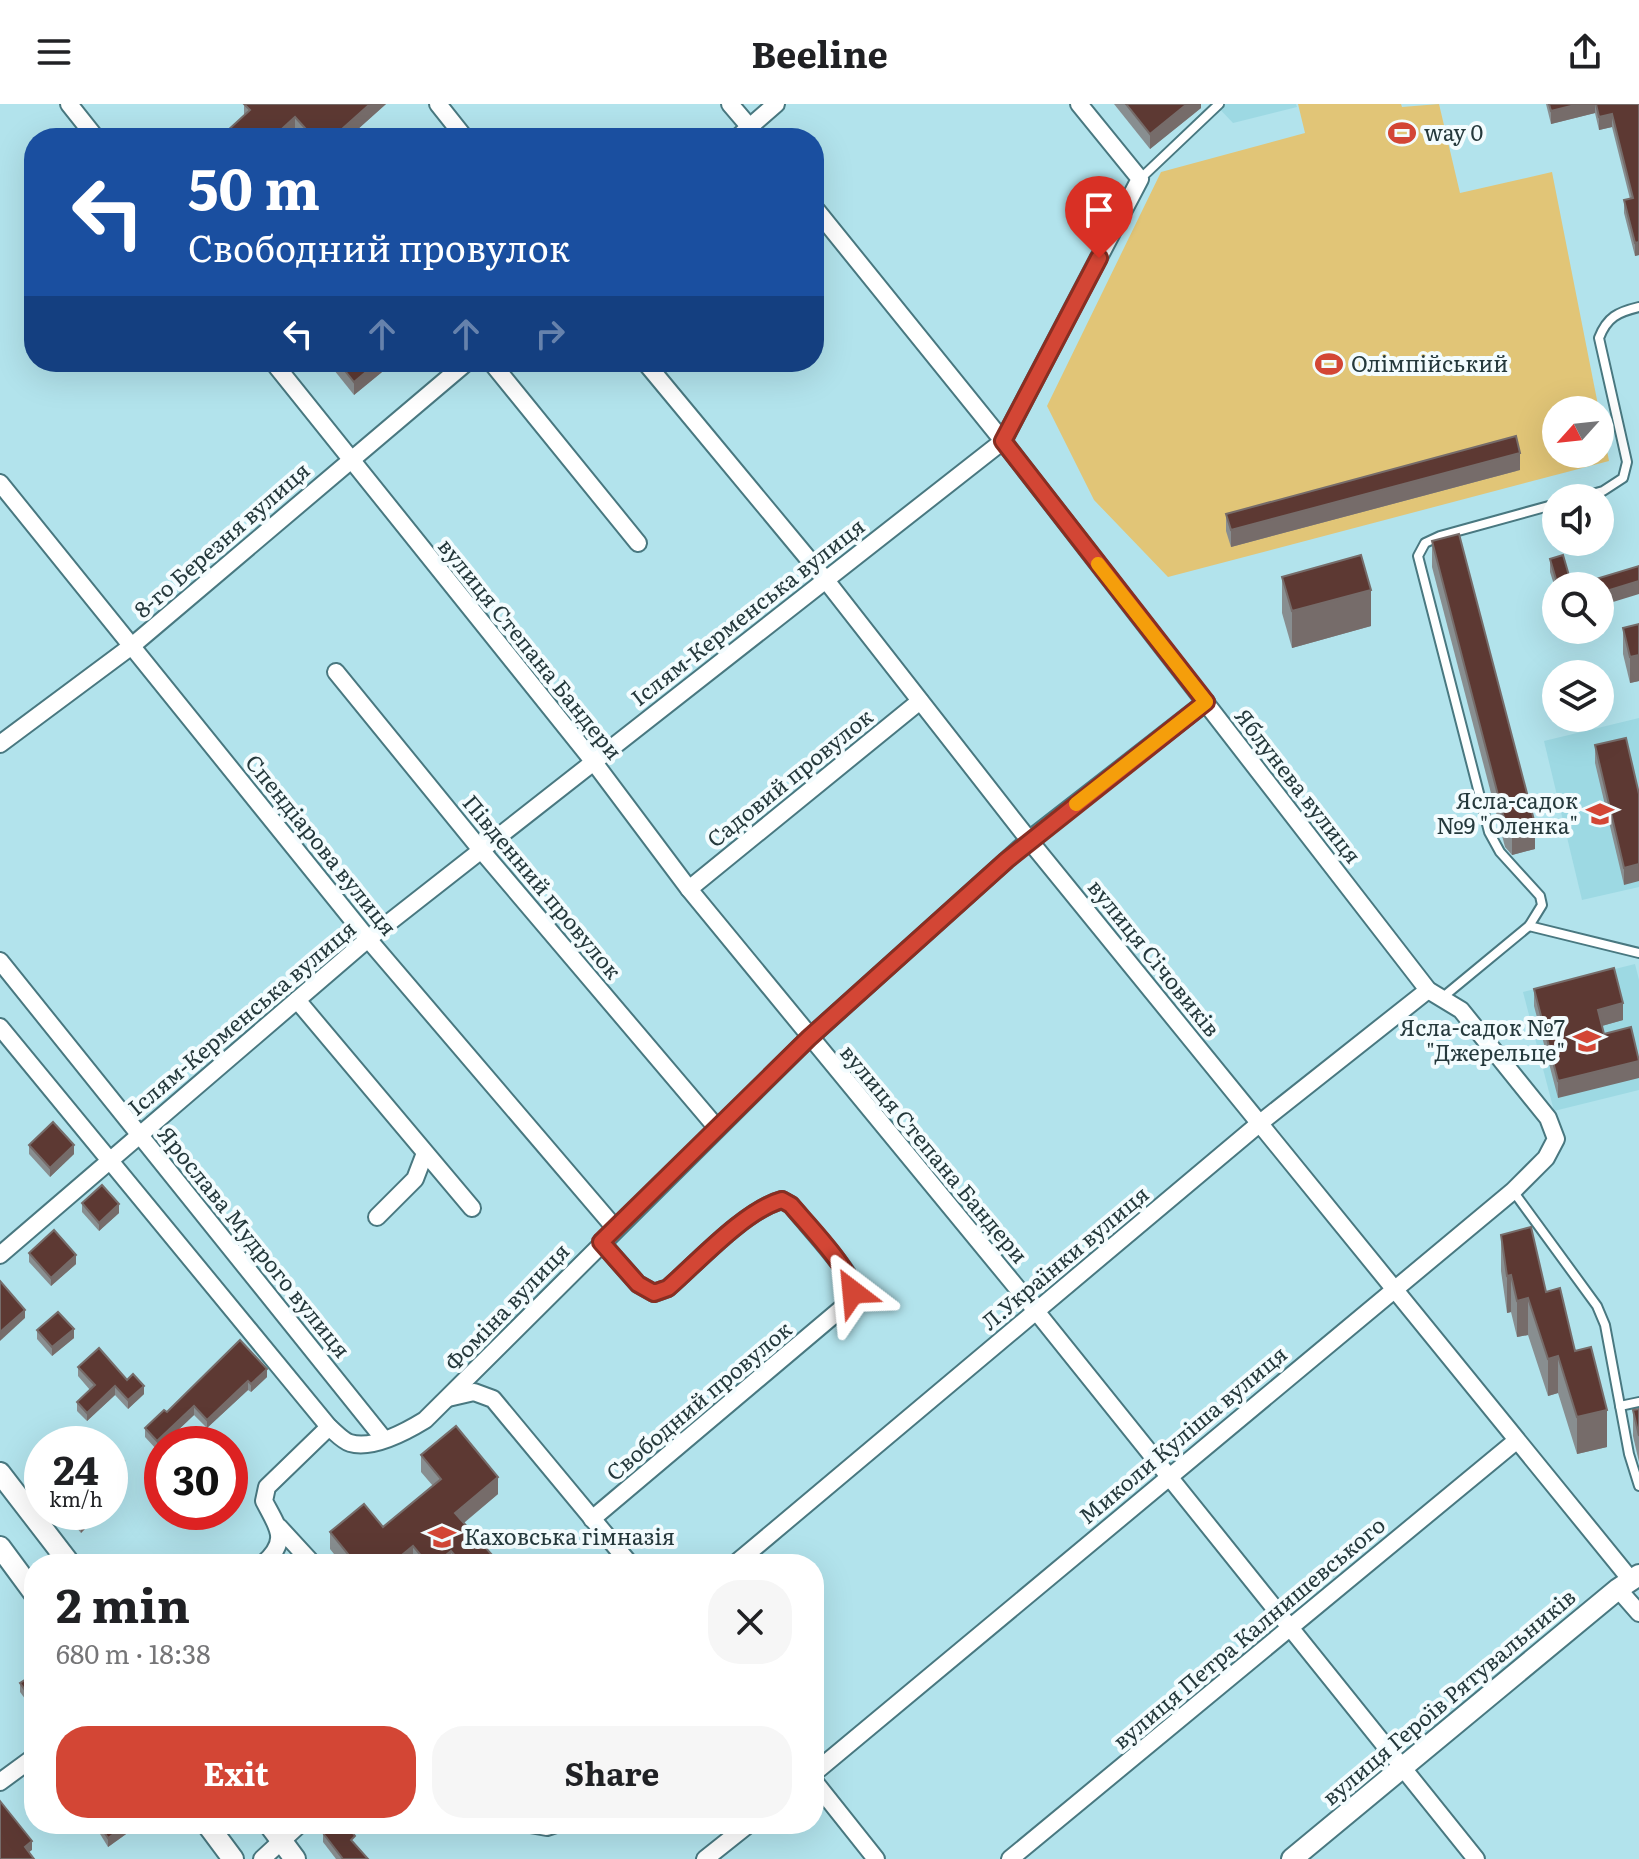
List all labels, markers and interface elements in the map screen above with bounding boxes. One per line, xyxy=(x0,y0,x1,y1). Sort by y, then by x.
text: Beeline xyxy=(751,26,888,79)
icon: menu xyxy=(32,30,76,74)
icon: share xyxy=(1563,30,1607,74)
place label: way 0 xyxy=(1424,115,1483,148)
sports icon: way 0 xyxy=(1387,118,1417,148)
text: 50 m xyxy=(188,144,320,227)
icon: left xyxy=(56,160,160,264)
pin xyxy=(1065,176,1133,258)
icon: arrive xyxy=(1077,188,1121,232)
text: Свободний провулок xyxy=(188,220,570,273)
icon: left xyxy=(276,312,320,356)
icon: ahead xyxy=(360,312,404,356)
icon: ahead xyxy=(444,312,488,356)
icon: right xyxy=(528,312,572,356)
place label: Олімпійський xyxy=(1351,346,1508,379)
sports icon: Олімпійський xyxy=(1314,349,1344,379)
north arrow xyxy=(1542,396,1614,468)
map controls xyxy=(1542,396,1614,732)
street label: 8-го Березня вулиця xyxy=(126,453,316,625)
button: sound xyxy=(1542,484,1614,556)
street label: Іслям-Керменська вулиця xyxy=(623,509,871,713)
street label: вулиця Степана Бандери xyxy=(431,530,631,766)
button: search xyxy=(1542,572,1614,644)
button: layers xyxy=(1542,660,1614,732)
street label: Садовий провулок xyxy=(699,699,879,854)
street label: Яблунева вулиця xyxy=(1228,700,1370,870)
street label: Спендіарова вулиця xyxy=(239,746,406,942)
place label: Ясла-садок №9 "Оленка" xyxy=(1436,783,1578,841)
street label: Південний провулок xyxy=(456,787,630,986)
school or university icon: Ясла-садок №9 "Оленка" xyxy=(1585,799,1615,829)
street label: вулиця Січовиків xyxy=(1081,871,1229,1043)
street label: Іслям-Керменська вулиця xyxy=(120,911,362,1122)
place label: Ясла-садок №7 "Джерельце" xyxy=(1400,1010,1565,1068)
school or university icon: Ясла-садок №7 "Джерельце" xyxy=(1572,1026,1602,1056)
street label: вулиця Степана Бандери xyxy=(834,1036,1037,1270)
street label: Ярослава Мудрого вулиця xyxy=(151,1118,359,1364)
street label: Л.Українки вулиця xyxy=(973,1177,1155,1337)
street label: Фоміна вулиця xyxy=(436,1234,576,1378)
position arrow xyxy=(811,1250,895,1334)
street label: Свободний провулок xyxy=(598,1312,798,1488)
street label: Миколи Куліша вулиця xyxy=(1071,1337,1293,1531)
speed limit sign: 30 xyxy=(144,1426,248,1530)
text: 24 xyxy=(53,1438,99,1497)
text: km/h xyxy=(49,1483,103,1513)
street label: вулиця Петра Калнишевського xyxy=(1105,1508,1392,1756)
place label: Каховська гімназія xyxy=(464,1519,675,1552)
school or university icon: Каховська гімназія xyxy=(427,1522,457,1552)
text: 2 min xyxy=(56,1567,190,1638)
button: close xyxy=(708,1580,792,1664)
street label: вулиця Героїв Рятувальників xyxy=(1314,1580,1582,1812)
text: 680 m · 18:38 xyxy=(56,1633,211,1672)
button: Exit xyxy=(56,1726,416,1818)
button: Share xyxy=(432,1726,792,1818)

